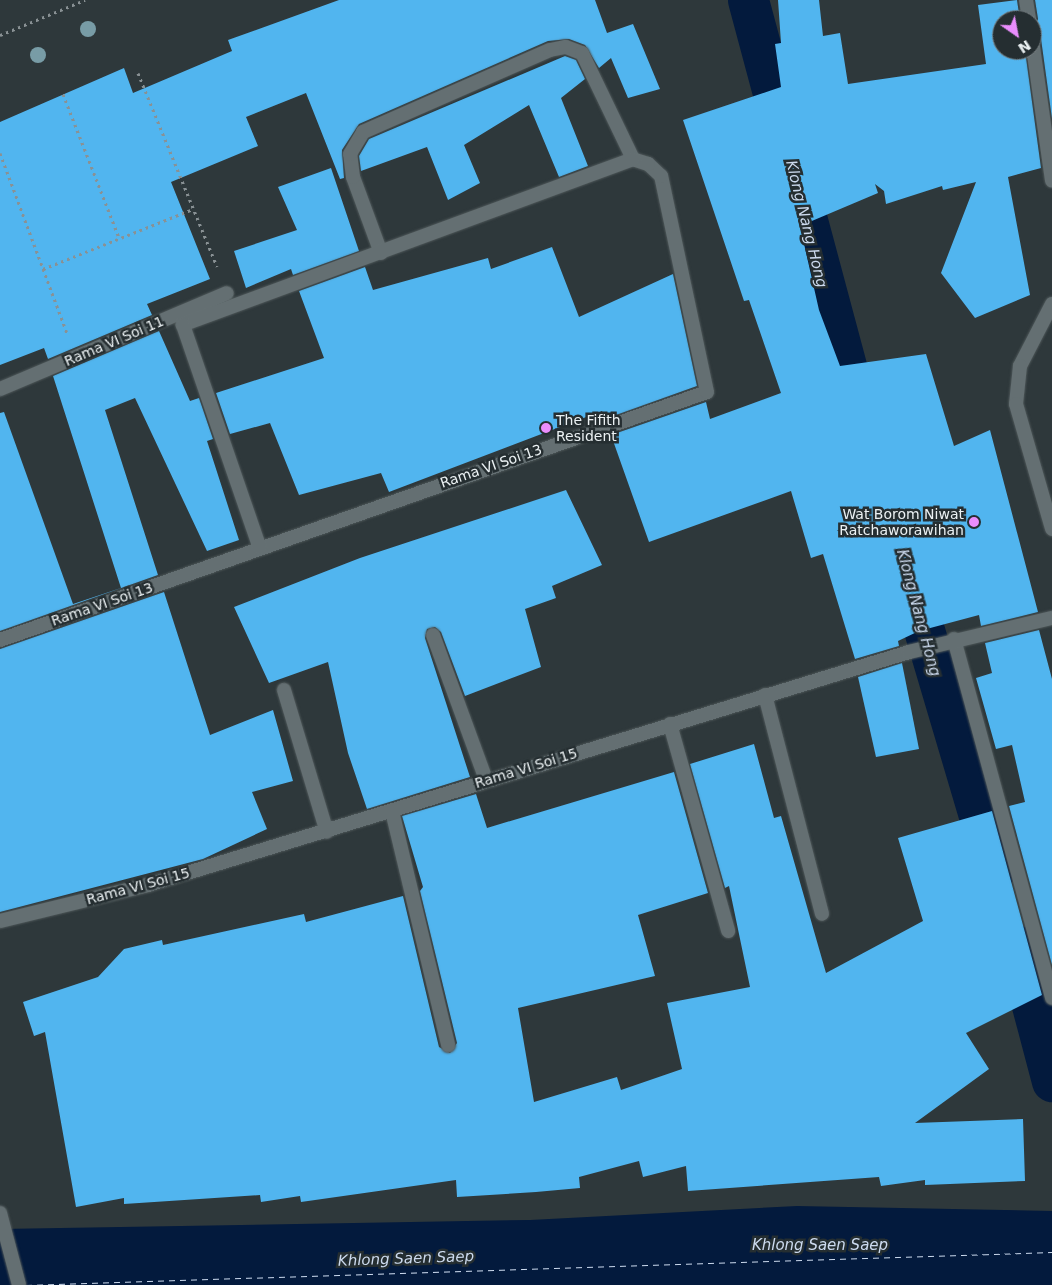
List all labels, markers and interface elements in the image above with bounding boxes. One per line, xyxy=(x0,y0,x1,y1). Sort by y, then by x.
north arrow xyxy=(992,10,1042,60)
text: N xyxy=(1015,37,1034,57)
water label: Klong Nang Hong xyxy=(781,158,831,290)
street label: Rama VI Soi 11 xyxy=(62,312,166,370)
place label: The Fifith Resident xyxy=(556,412,621,444)
marker: The Fifith Resident xyxy=(540,422,552,434)
street label: Rama VI Soi 13 xyxy=(438,441,544,491)
place label: Wat Borom Niwat Ratchaworawihan xyxy=(839,506,964,538)
marker: Wat Borom Niwat Ratchaworawihan xyxy=(968,516,980,528)
water label: Klong Nang Hong xyxy=(892,548,944,678)
street label: Rama VI Soi 13 xyxy=(49,579,155,629)
street label: Rama VI Soi 15 xyxy=(473,744,579,792)
street label: Rama VI Soi 15 xyxy=(84,864,192,908)
water label: Khlong Saen Saep xyxy=(752,1237,888,1255)
water label: Khlong Saen Saep xyxy=(338,1248,474,1270)

